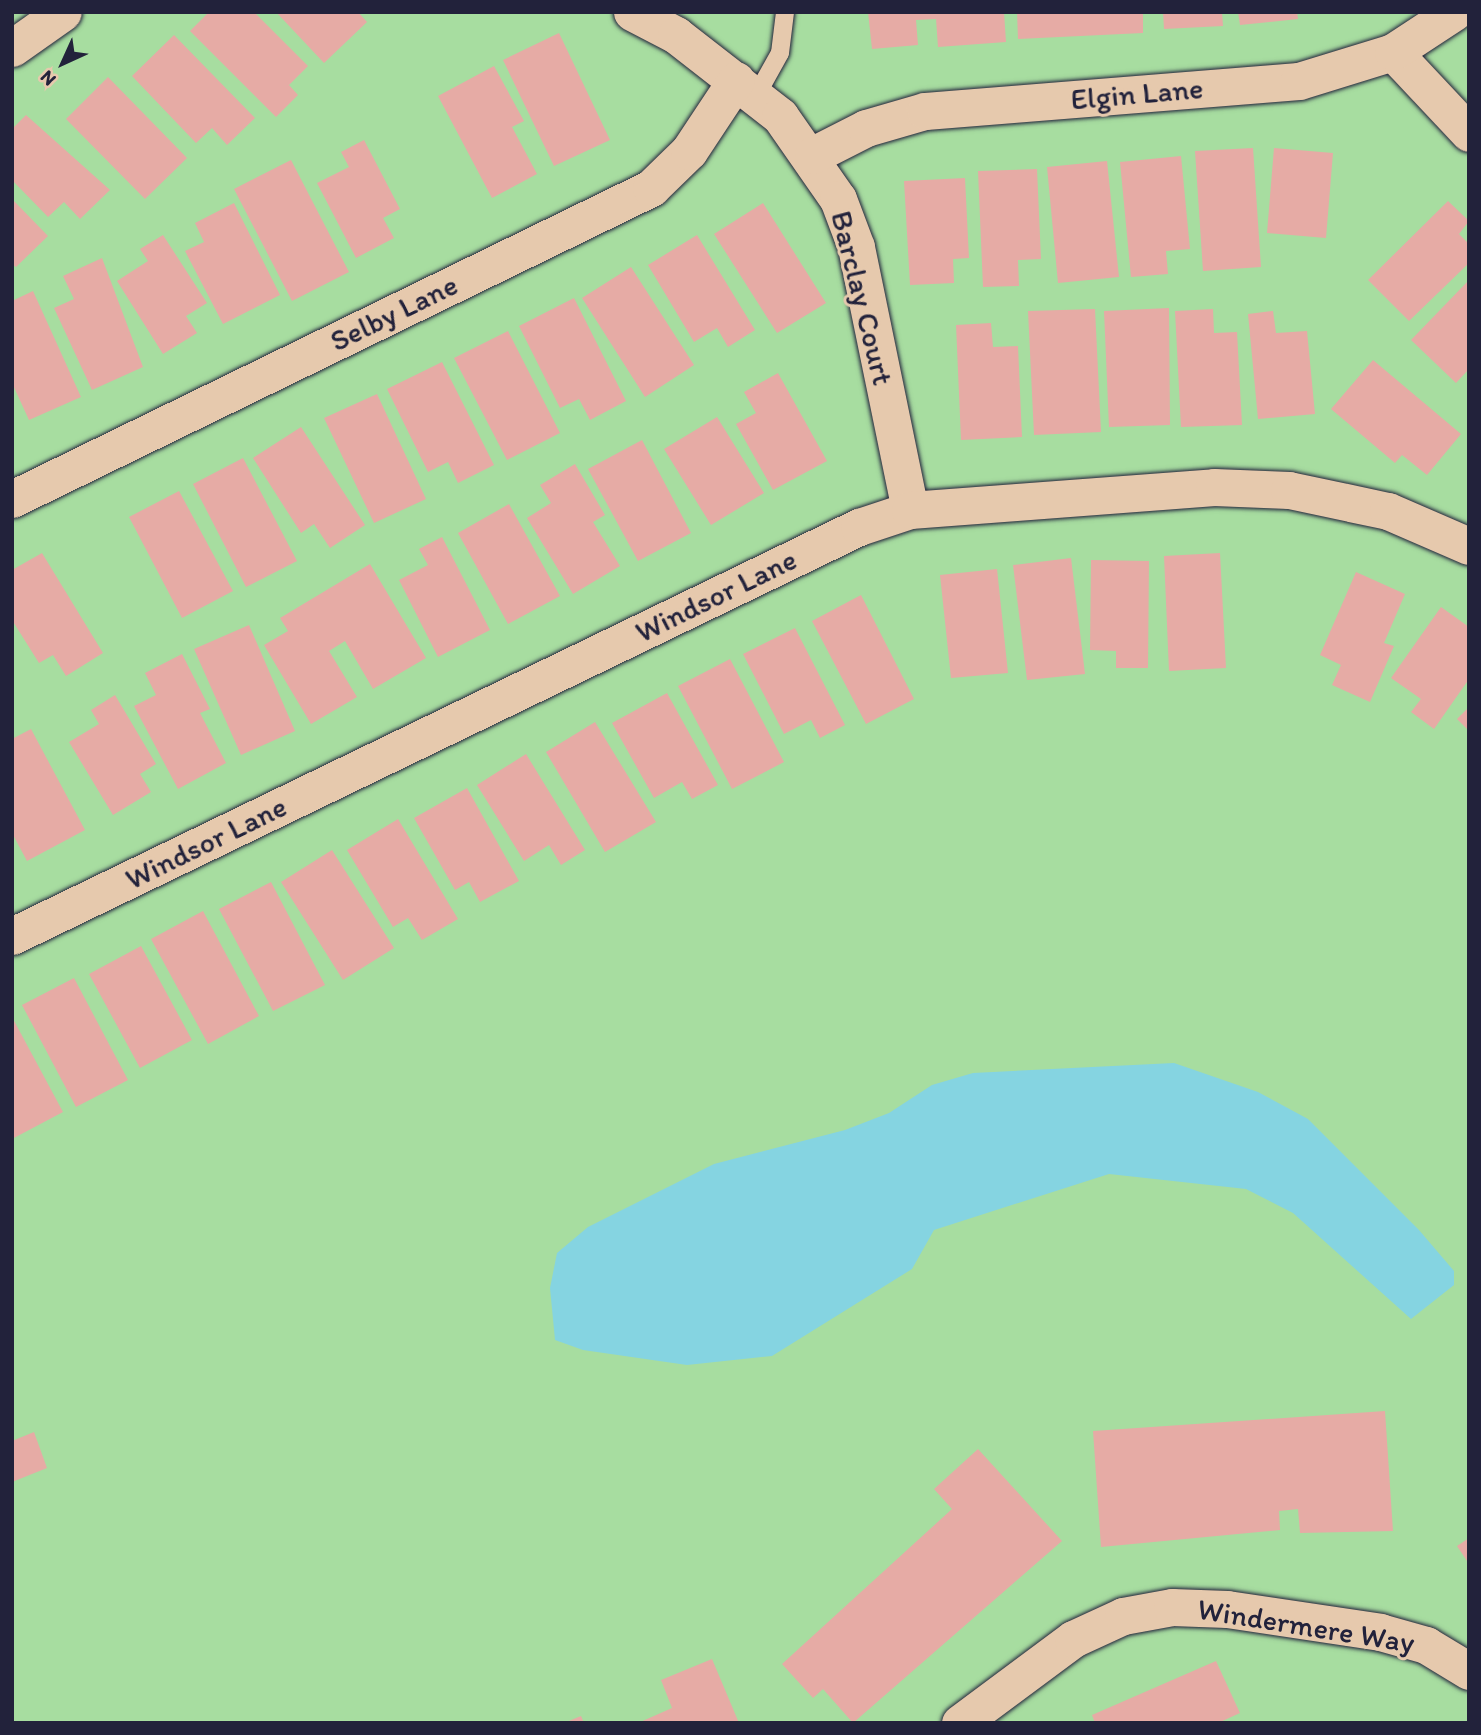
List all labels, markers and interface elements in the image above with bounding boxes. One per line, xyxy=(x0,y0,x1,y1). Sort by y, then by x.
north arrow xyxy=(28,28,98,98)
text: N xyxy=(35,66,60,91)
street label: Elgin Lane xyxy=(1069,70,1205,118)
street label: Barclay Court xyxy=(823,207,901,389)
street label: Selby Lane xyxy=(324,267,464,359)
street label: Windsor Lane xyxy=(629,541,803,651)
street label: Windsor Lane xyxy=(119,788,293,898)
street label: Windermere Way xyxy=(1195,1591,1417,1661)

